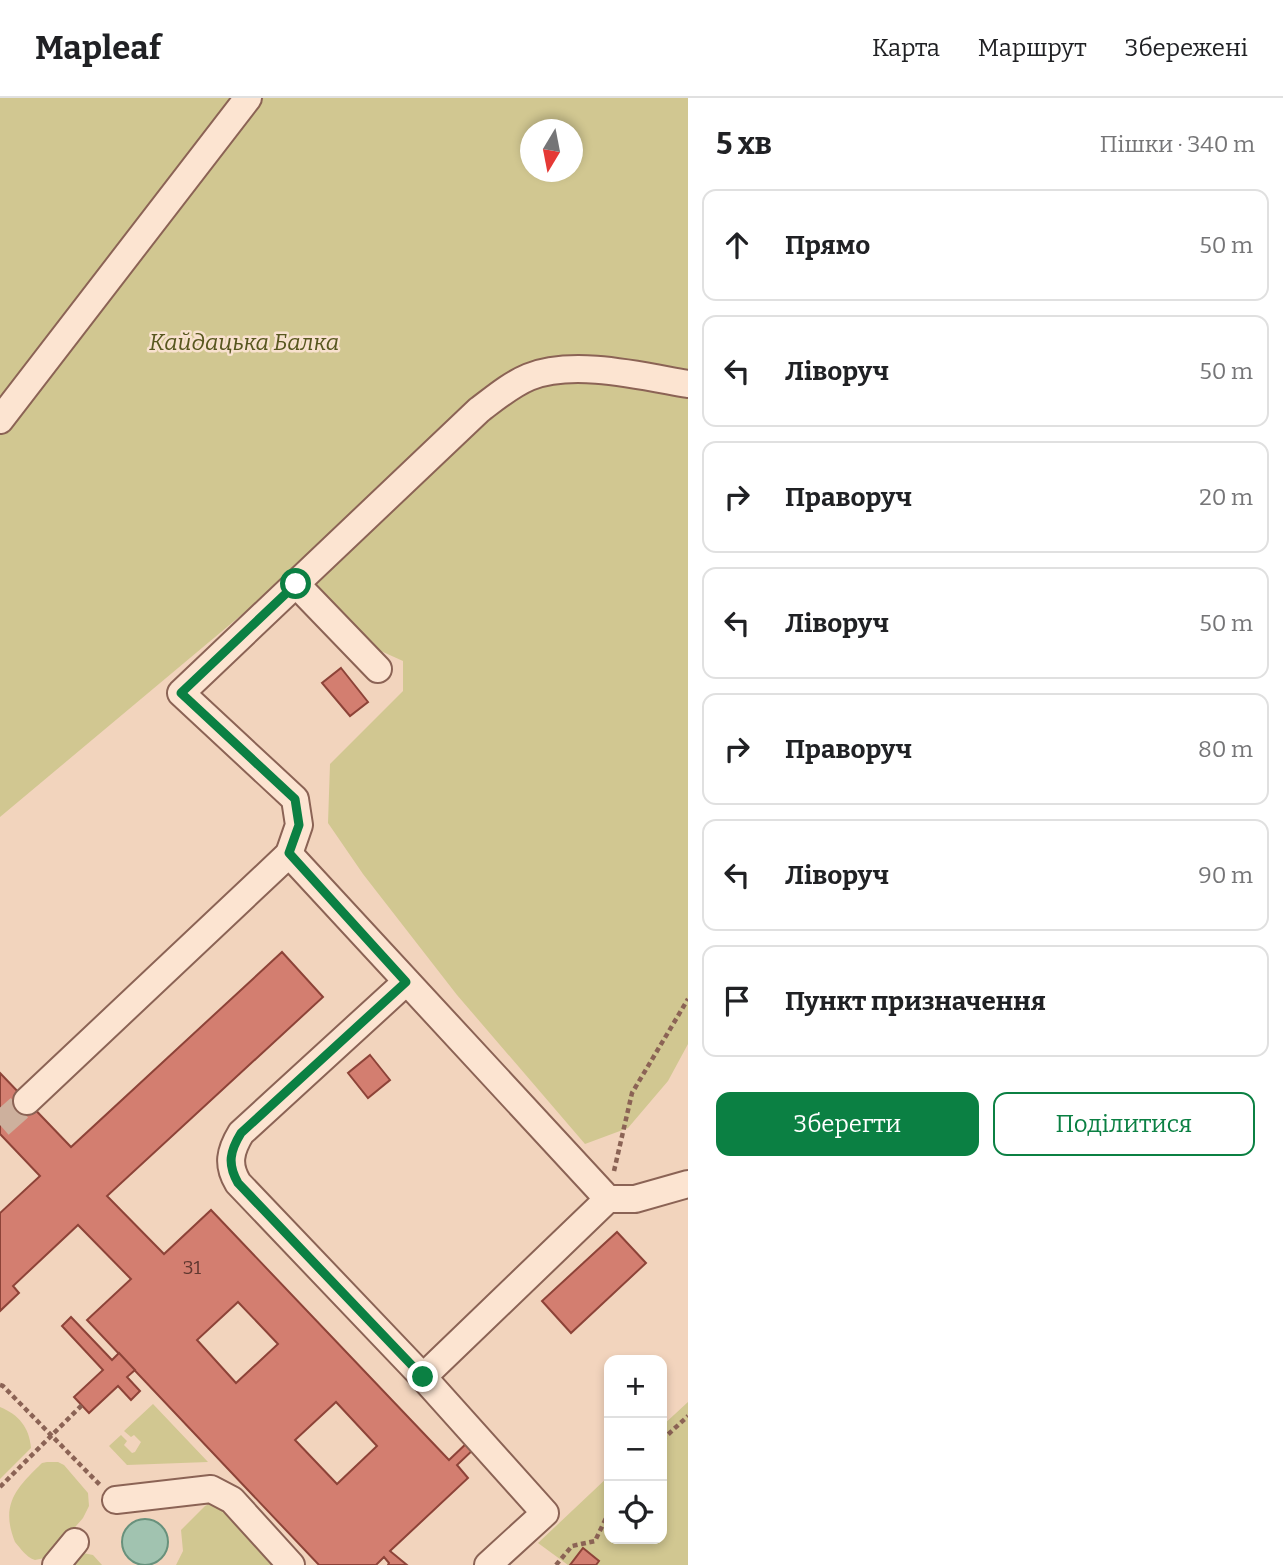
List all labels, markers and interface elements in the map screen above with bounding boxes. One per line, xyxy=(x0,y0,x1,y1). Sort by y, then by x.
text: Mapleaf xyxy=(35,28,161,68)
text: Карта xyxy=(872,34,940,62)
text: Маршрут xyxy=(978,34,1087,62)
text: Збережені xyxy=(1125,34,1248,62)
north arrow xyxy=(520,119,583,182)
text: 5 хв xyxy=(716,126,772,162)
text: Пішки · 340 m xyxy=(1100,130,1255,158)
icon: ahead xyxy=(718,226,756,264)
text: Прямо xyxy=(785,230,870,261)
text: 50 m xyxy=(1199,231,1253,259)
park label: Кайдацька Балка xyxy=(149,328,339,356)
icon: left xyxy=(718,352,756,390)
text: Ліворуч xyxy=(785,356,889,387)
text: 50 m xyxy=(1199,357,1253,385)
icon: right xyxy=(718,478,756,516)
text: Праворуч xyxy=(785,482,912,513)
text: 20 m xyxy=(1199,483,1253,511)
route start xyxy=(280,568,311,599)
icon: left xyxy=(718,604,756,642)
text: Ліворуч xyxy=(785,608,889,639)
text: 50 m xyxy=(1199,609,1253,637)
icon: right xyxy=(718,730,756,768)
text: Праворуч xyxy=(785,734,912,765)
text: 80 m xyxy=(1198,735,1253,763)
icon: left xyxy=(718,856,756,894)
text: Ліворуч xyxy=(785,860,889,891)
text: 90 m xyxy=(1198,861,1253,889)
icon: arrive xyxy=(718,982,756,1020)
text: Пункт призначення xyxy=(785,986,1046,1017)
button: Зберегти xyxy=(716,1092,979,1156)
button: Поділитися xyxy=(993,1092,1255,1156)
house number: 31 xyxy=(183,1256,202,1279)
map controls xyxy=(604,1355,667,1544)
button: + xyxy=(604,1355,667,1418)
route end xyxy=(407,1361,438,1392)
button: − xyxy=(604,1418,667,1481)
button: locate xyxy=(604,1481,667,1544)

